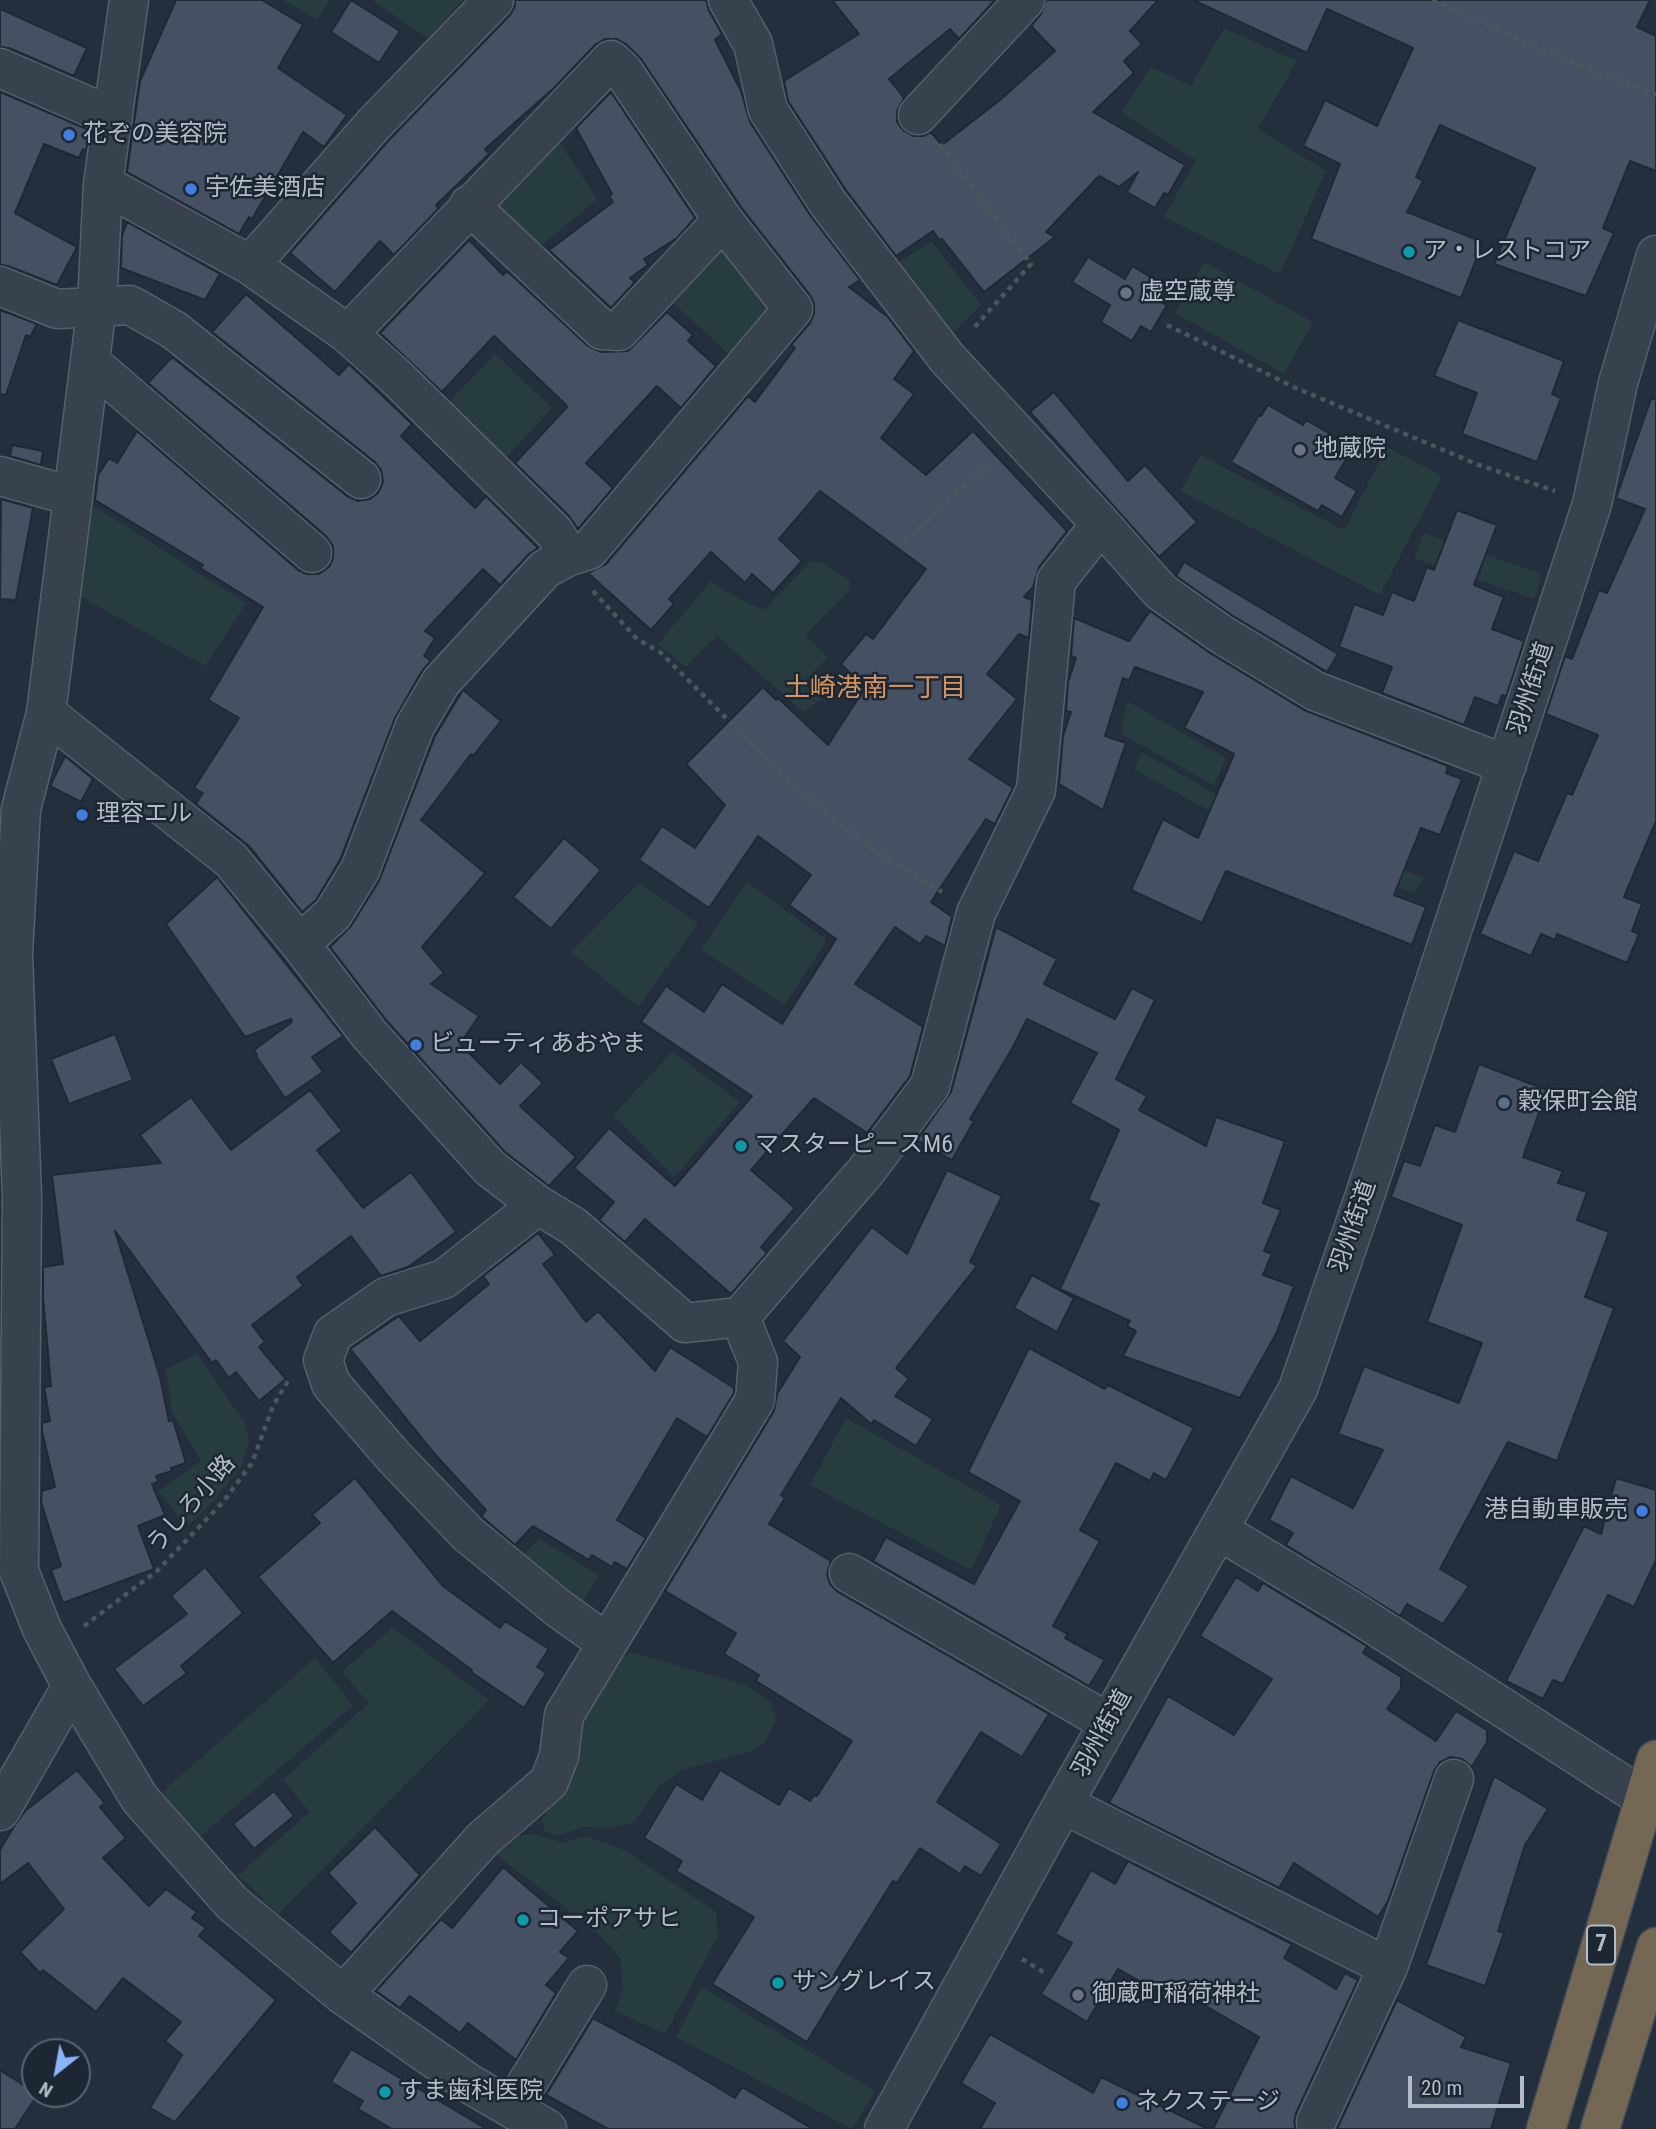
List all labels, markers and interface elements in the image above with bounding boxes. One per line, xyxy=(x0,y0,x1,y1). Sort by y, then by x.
place label: 花ぞの美容院 xyxy=(83,121,227,149)
marker: 花ぞの美容院 xyxy=(61,127,77,143)
place label: 宇佐美酒店 xyxy=(205,175,325,203)
marker: 宇佐美酒店 xyxy=(183,181,199,197)
place label: ア・レストコア xyxy=(1423,238,1591,266)
marker: ア・レストコア xyxy=(1401,244,1417,260)
place label: 虚空蔵尊 xyxy=(1140,279,1236,307)
marker: 虚空蔵尊 xyxy=(1118,285,1134,301)
place label: 地蔵院 xyxy=(1314,436,1386,464)
marker: 地蔵院 xyxy=(1292,442,1308,458)
street label: 羽州街道 xyxy=(1503,639,1561,739)
district label: 土崎港南一丁目 xyxy=(784,673,966,705)
place label: 理容エル xyxy=(96,801,192,829)
marker: 理容エル xyxy=(74,807,90,823)
place label: ビューティあおやま xyxy=(430,1031,646,1059)
marker: ビューティあおやま xyxy=(408,1037,424,1053)
place label: 穀保町会館 xyxy=(1518,1089,1638,1117)
marker: 穀保町会館 xyxy=(1496,1095,1512,1111)
place label: マスターピースM6 xyxy=(755,1132,953,1160)
marker: マスターピースM6 xyxy=(733,1138,749,1154)
street label: 羽州街道 xyxy=(1325,1177,1383,1277)
street label: うしろ小路 xyxy=(142,1450,242,1560)
place label: 港自動車販売 xyxy=(1484,1497,1628,1525)
marker: 港自動車販売 xyxy=(1634,1503,1650,1519)
street label: 羽州街道 xyxy=(1067,1685,1139,1783)
place label: コーポアサヒ xyxy=(537,1906,681,1934)
marker: コーポアサヒ xyxy=(515,1912,531,1928)
road number: 7 xyxy=(1587,1926,1615,1964)
place label: サングレイス xyxy=(792,1969,936,1997)
marker: サングレイス xyxy=(770,1975,786,1991)
place label: 御蔵町稲荷神社 xyxy=(1092,1981,1260,2009)
marker: 御蔵町稲荷神社 xyxy=(1070,1987,1086,2003)
north arrow xyxy=(21,2038,91,2108)
scale bar xyxy=(1411,2062,1526,2106)
text: 20 m xyxy=(1421,2076,1462,2100)
text: N xyxy=(35,2077,57,2103)
place label: すま歯科医院 xyxy=(399,2078,543,2106)
marker: すま歯科医院 xyxy=(377,2084,393,2100)
place label: ネクステージ xyxy=(1136,2089,1280,2117)
marker: ネクステージ xyxy=(1114,2095,1130,2111)

